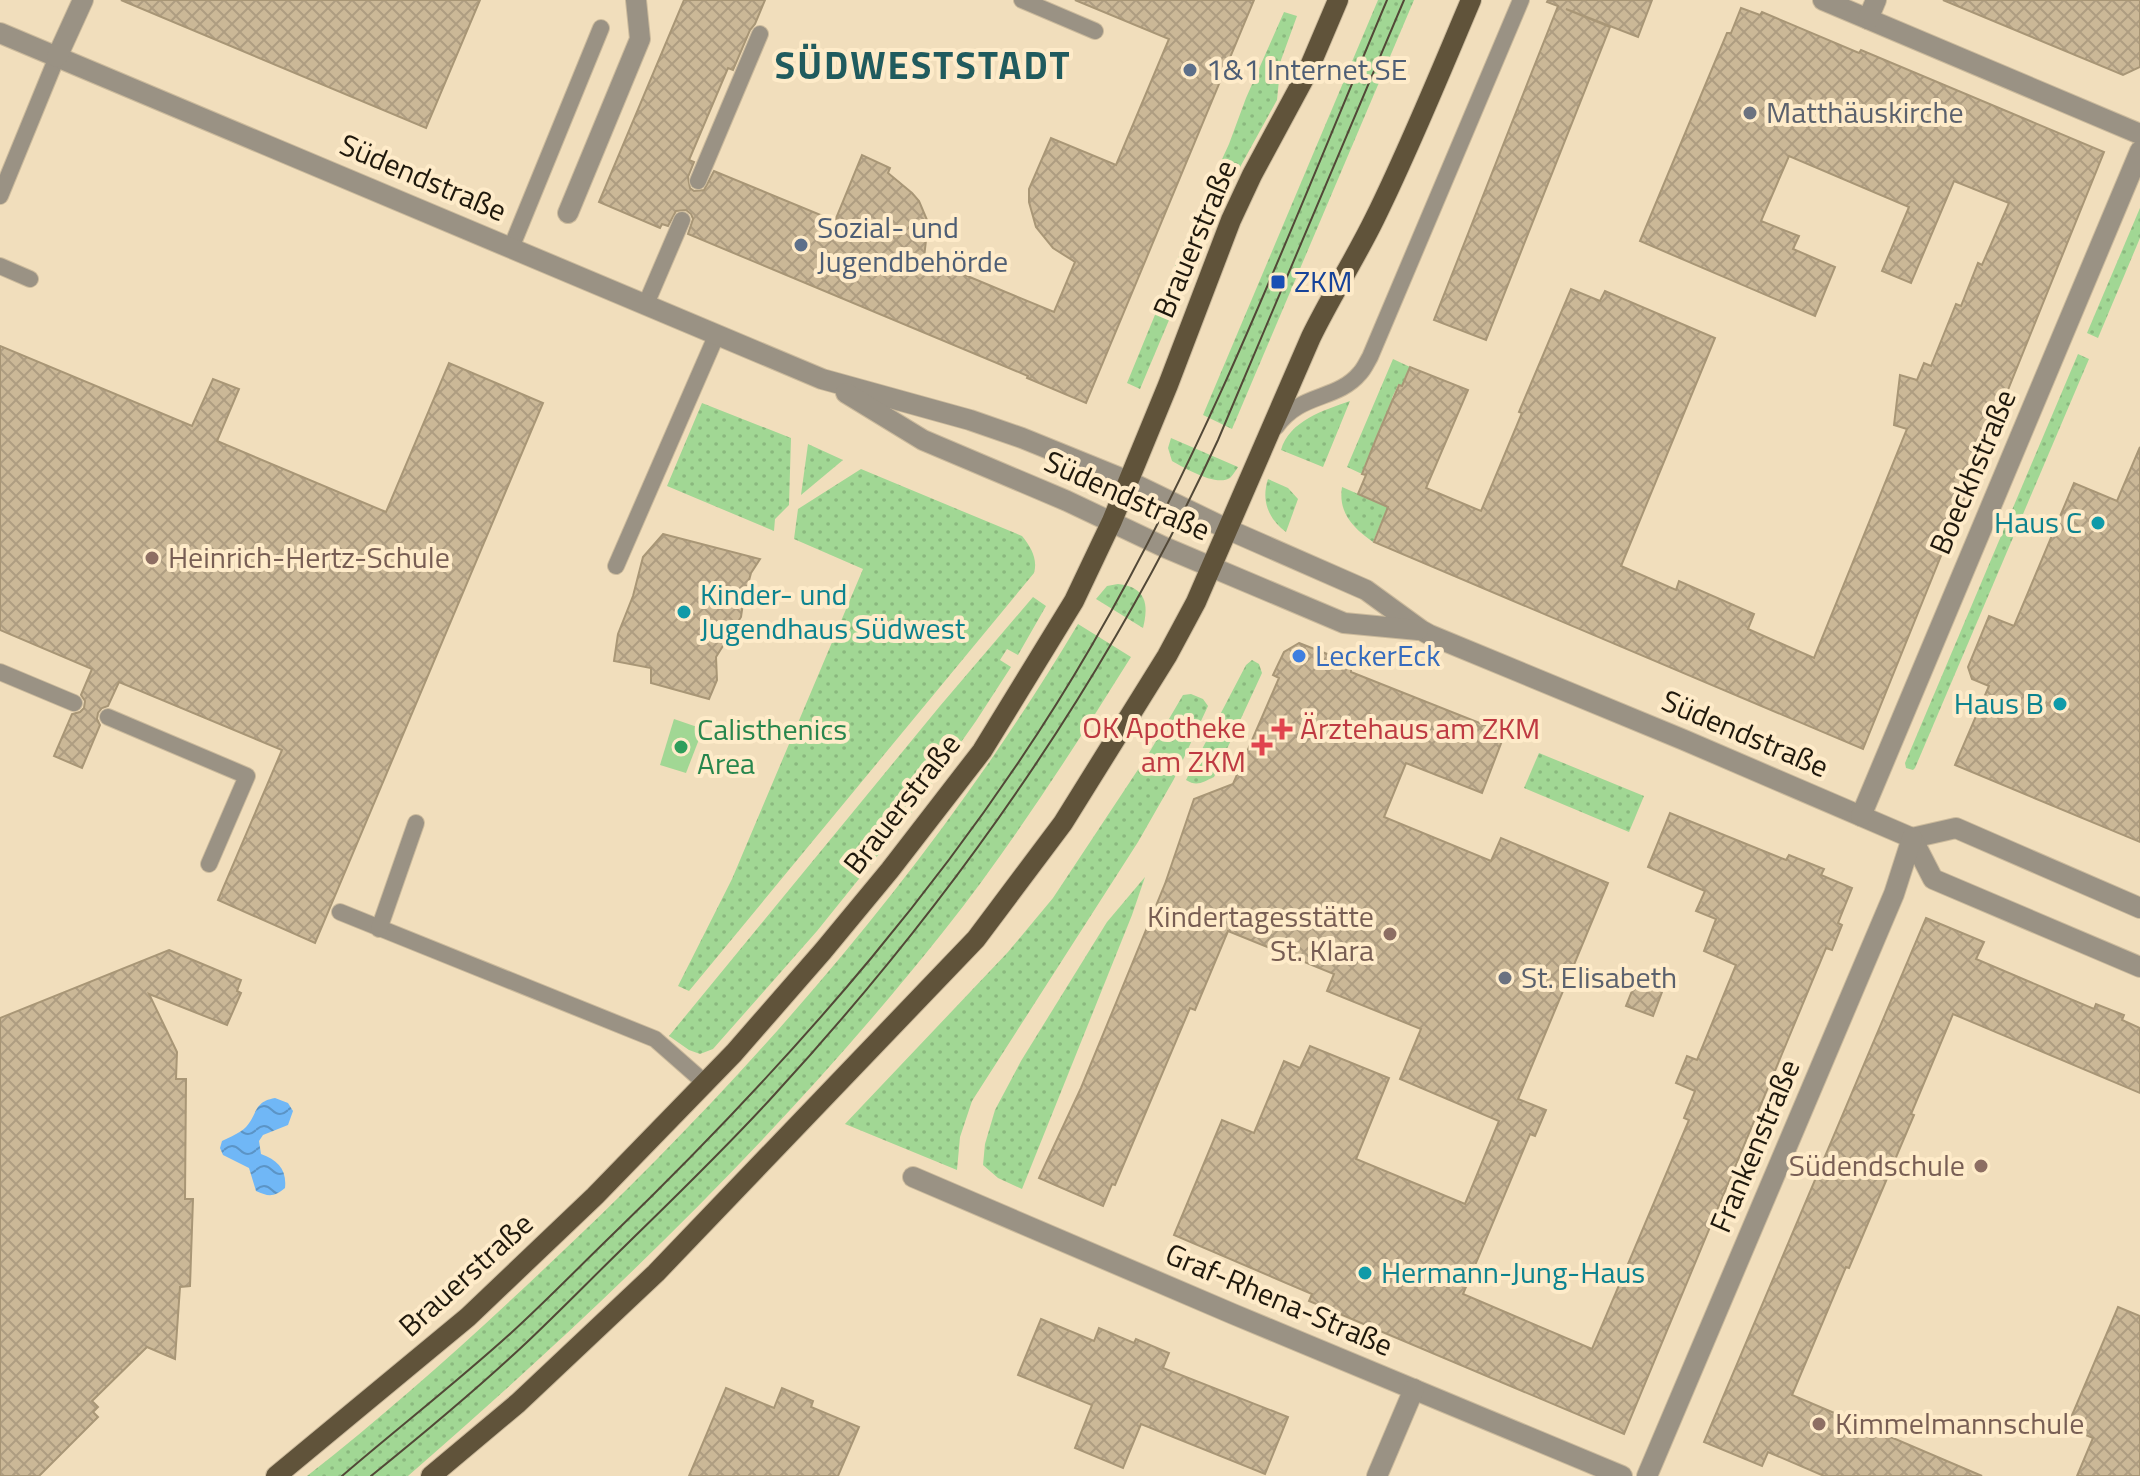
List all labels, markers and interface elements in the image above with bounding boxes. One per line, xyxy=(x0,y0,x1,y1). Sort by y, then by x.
district label: SÜDWESTSTADT xyxy=(775,36,1072,94)
place label: 1&1 Internet SE xyxy=(1206,46,1407,92)
marker: 1&1 Internet SE xyxy=(1181,61,1199,79)
place label: Matthäuskirche xyxy=(1766,89,1964,135)
marker: Matthäuskirche xyxy=(1741,104,1759,122)
street label: Südendstraße xyxy=(333,121,514,233)
street label: Brauerstraße xyxy=(1140,152,1248,325)
place label: Sozial- und Jugendbehörde xyxy=(817,204,1008,284)
marker: Sozial- und Jugendbehörde xyxy=(792,236,810,254)
place label: ZKM xyxy=(1294,258,1352,304)
marker: ZKM xyxy=(1269,273,1287,291)
street label: Boeckhstraße xyxy=(1917,382,2027,561)
street label: Südendstraße xyxy=(1037,438,1218,552)
place label: Haus C xyxy=(1994,499,2082,545)
marker: Haus C xyxy=(2089,514,2107,532)
place label: Heinrich-Hertz-Schule xyxy=(168,534,450,580)
marker: Heinrich-Hertz-Schule xyxy=(143,549,161,567)
place label: Kinder- und Jugendhaus Südwest xyxy=(700,571,966,651)
marker: Kinder- und Jugendhaus Südwest xyxy=(675,603,693,621)
place label: LeckerEck xyxy=(1315,632,1441,678)
marker: LeckerEck xyxy=(1290,647,1308,665)
street label: Südendstraße xyxy=(1655,677,1836,789)
place label: Haus B xyxy=(1954,680,2044,726)
marker: Haus B xyxy=(2051,695,2069,713)
place label: OK Apotheke am ZKM xyxy=(1082,704,1246,784)
place label: Ärztehaus am ZKM xyxy=(1300,705,1540,751)
place label: Calisthenics Area xyxy=(697,706,847,786)
marker: Ärztehaus am ZKM xyxy=(1271,718,1293,740)
street label: Brauerstraße xyxy=(831,723,971,884)
marker: OK Apotheke am ZKM xyxy=(1253,736,1271,754)
marker: Calisthenics Area xyxy=(672,738,690,756)
place label: Kindertagesstätte St. Klara xyxy=(1147,893,1374,973)
marker: Kindertagesstätte St. Klara xyxy=(1381,925,1399,943)
place label: St. Elisabeth xyxy=(1521,954,1677,1000)
marker: St. Elisabeth xyxy=(1496,969,1514,987)
street label: Frankenstraße xyxy=(1697,1052,1811,1239)
place label: Südendschule xyxy=(1789,1142,1965,1188)
marker: Südendschule xyxy=(1972,1157,1990,1175)
street label: Brauerstraße xyxy=(388,1201,543,1347)
street label: Graf-Rhena-Straße xyxy=(1158,1230,1400,1368)
place label: Hermann-Jung-Haus xyxy=(1381,1249,1645,1295)
marker: Hermann-Jung-Haus xyxy=(1356,1264,1374,1282)
place label: Kimmelmannschule xyxy=(1835,1400,2084,1446)
marker: Kimmelmannschule xyxy=(1810,1415,1828,1433)

